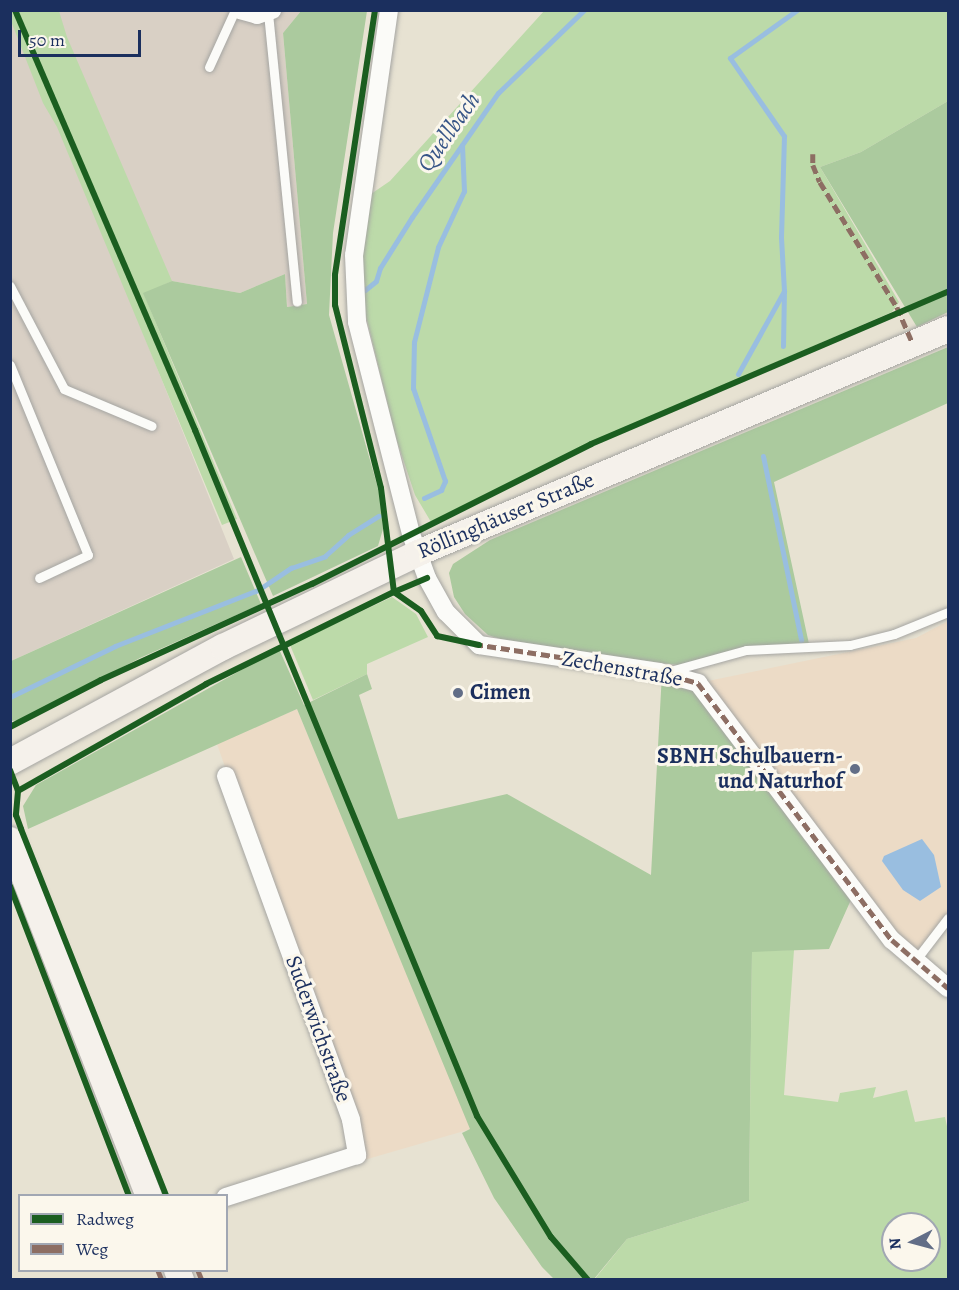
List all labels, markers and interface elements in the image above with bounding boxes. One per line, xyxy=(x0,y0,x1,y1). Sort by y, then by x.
scale bar xyxy=(21,18,144,56)
text: 50 m xyxy=(29,28,65,52)
water label: Quellbach xyxy=(411,87,487,177)
street label: Röllinghäuser Straße xyxy=(414,467,598,565)
street label: Zechenstraße xyxy=(559,645,685,693)
place label: Cimen xyxy=(470,680,531,706)
marker: Cimen xyxy=(451,686,465,700)
place label: SBNH Schulbauern- und Naturhof xyxy=(657,743,843,794)
marker: SBNH Schulbauern- und Naturhof xyxy=(848,762,862,776)
street label: Suderwichstraße xyxy=(279,952,357,1106)
legend xyxy=(18,1194,228,1272)
text: Radweg xyxy=(76,1207,134,1231)
north arrow xyxy=(881,1212,941,1272)
text: Weg xyxy=(76,1237,108,1261)
text: N xyxy=(884,1237,907,1251)

